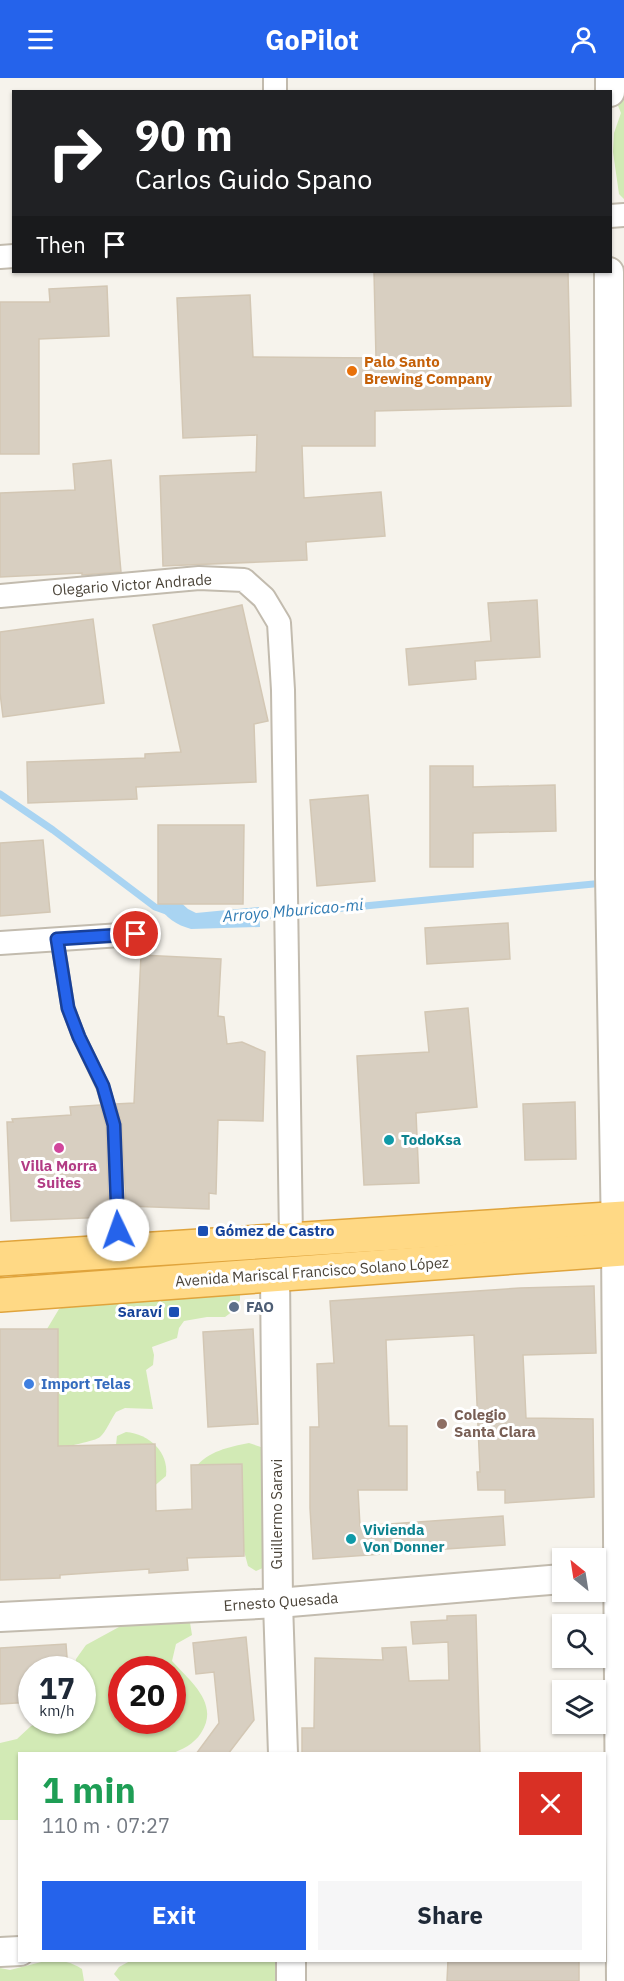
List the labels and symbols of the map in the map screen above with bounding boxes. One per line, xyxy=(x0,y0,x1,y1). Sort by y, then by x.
place label: Palo Santo Brewing Company xyxy=(364,352,492,388)
marker: Palo Santo Brewing Company xyxy=(345,364,359,378)
street label: Olegario Victor Andrade xyxy=(51,569,213,600)
water label: Arroyo Mburicao-mi xyxy=(221,894,365,926)
pin xyxy=(110,908,161,959)
place label: TodoKsa xyxy=(401,1130,462,1149)
marker: TodoKsa xyxy=(382,1133,396,1147)
marker: Villa Morra Suites xyxy=(52,1141,66,1155)
place label: Villa Morra Suites xyxy=(21,1156,98,1192)
position arrow xyxy=(86,1198,150,1262)
place label: Gómez de Castro xyxy=(215,1221,334,1240)
marker: Gómez de Castro xyxy=(196,1224,210,1238)
street label: Avenida Mariscal Francisco Solano López xyxy=(174,1252,450,1291)
place label: FAO xyxy=(246,1297,274,1316)
marker: FAO xyxy=(227,1300,241,1314)
place label: Saraví xyxy=(118,1302,163,1321)
marker: Saraví xyxy=(167,1305,181,1319)
place label: Import Telas xyxy=(41,1374,131,1393)
marker: Import Telas xyxy=(22,1377,36,1391)
place label: Colegio Santa Clara xyxy=(454,1405,536,1441)
marker: Colegio Santa Clara xyxy=(435,1417,449,1431)
street label: Guillermo Saravi xyxy=(267,1459,286,1569)
place label: Vivienda Von Donner xyxy=(363,1520,444,1556)
marker: Vivienda Von Donner xyxy=(344,1532,358,1546)
north arrow xyxy=(552,1548,606,1602)
street label: Ernesto Quesada xyxy=(223,1588,339,1615)
speed limit sign: 20 xyxy=(108,1656,186,1734)

